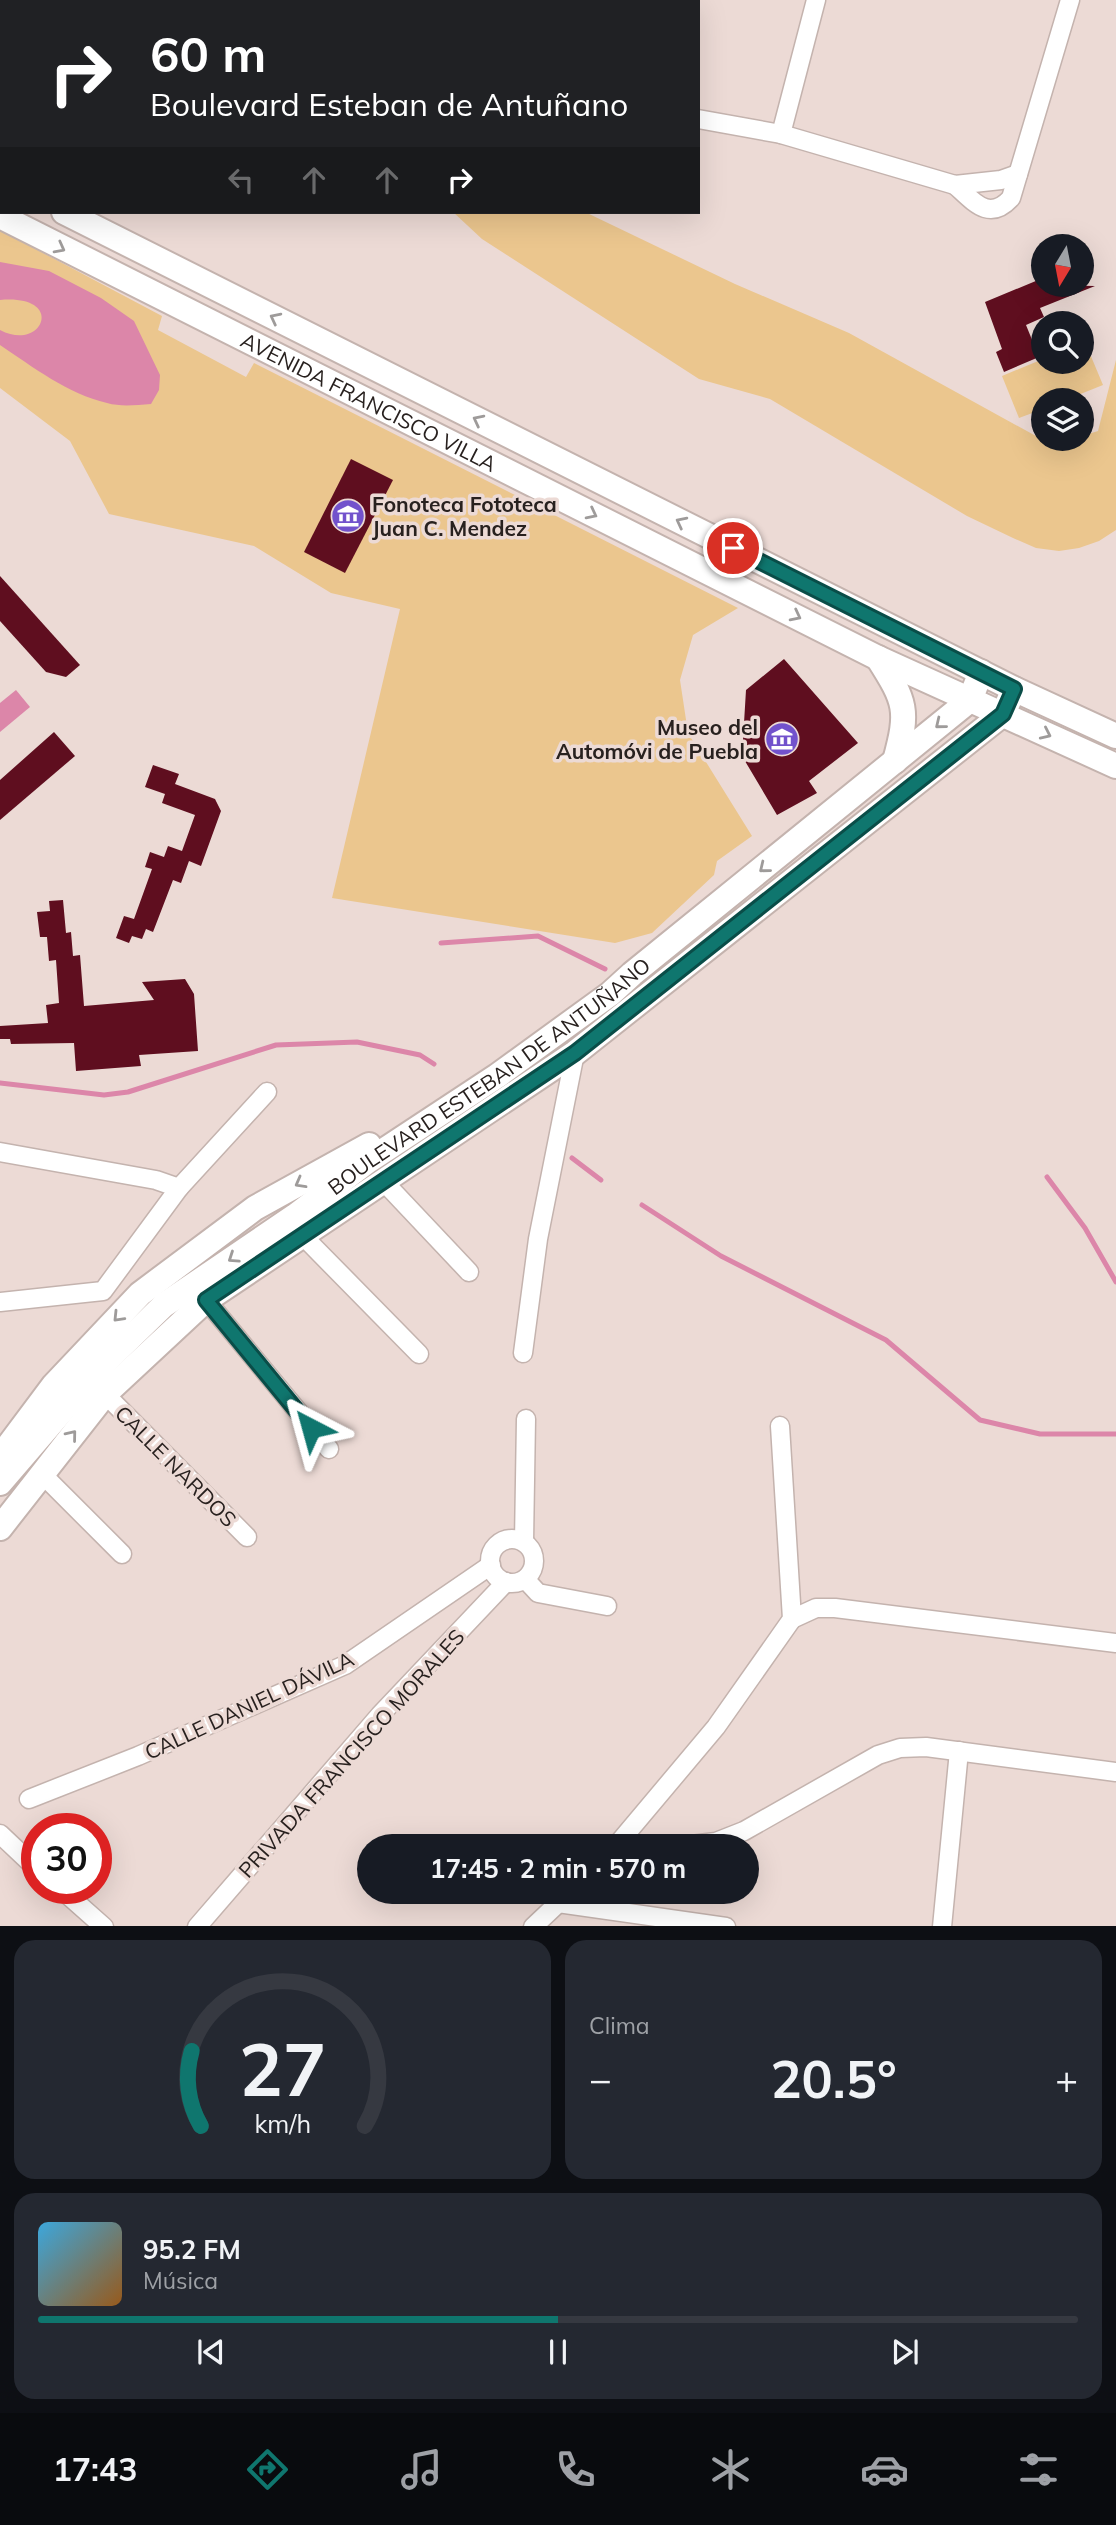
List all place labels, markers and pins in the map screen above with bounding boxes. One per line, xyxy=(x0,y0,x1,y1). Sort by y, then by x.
place label: Fonoteca Fototeca Juan C. Mendez xyxy=(372,491,557,541)
museum icon: Fonoteca Fototeca Juan C. Mendez xyxy=(329,497,367,535)
pin xyxy=(703,518,763,578)
place label: Museo del Automóvi de Puebla xyxy=(556,714,758,764)
museum icon: Museo del Automóvi de Puebla xyxy=(763,720,801,758)

